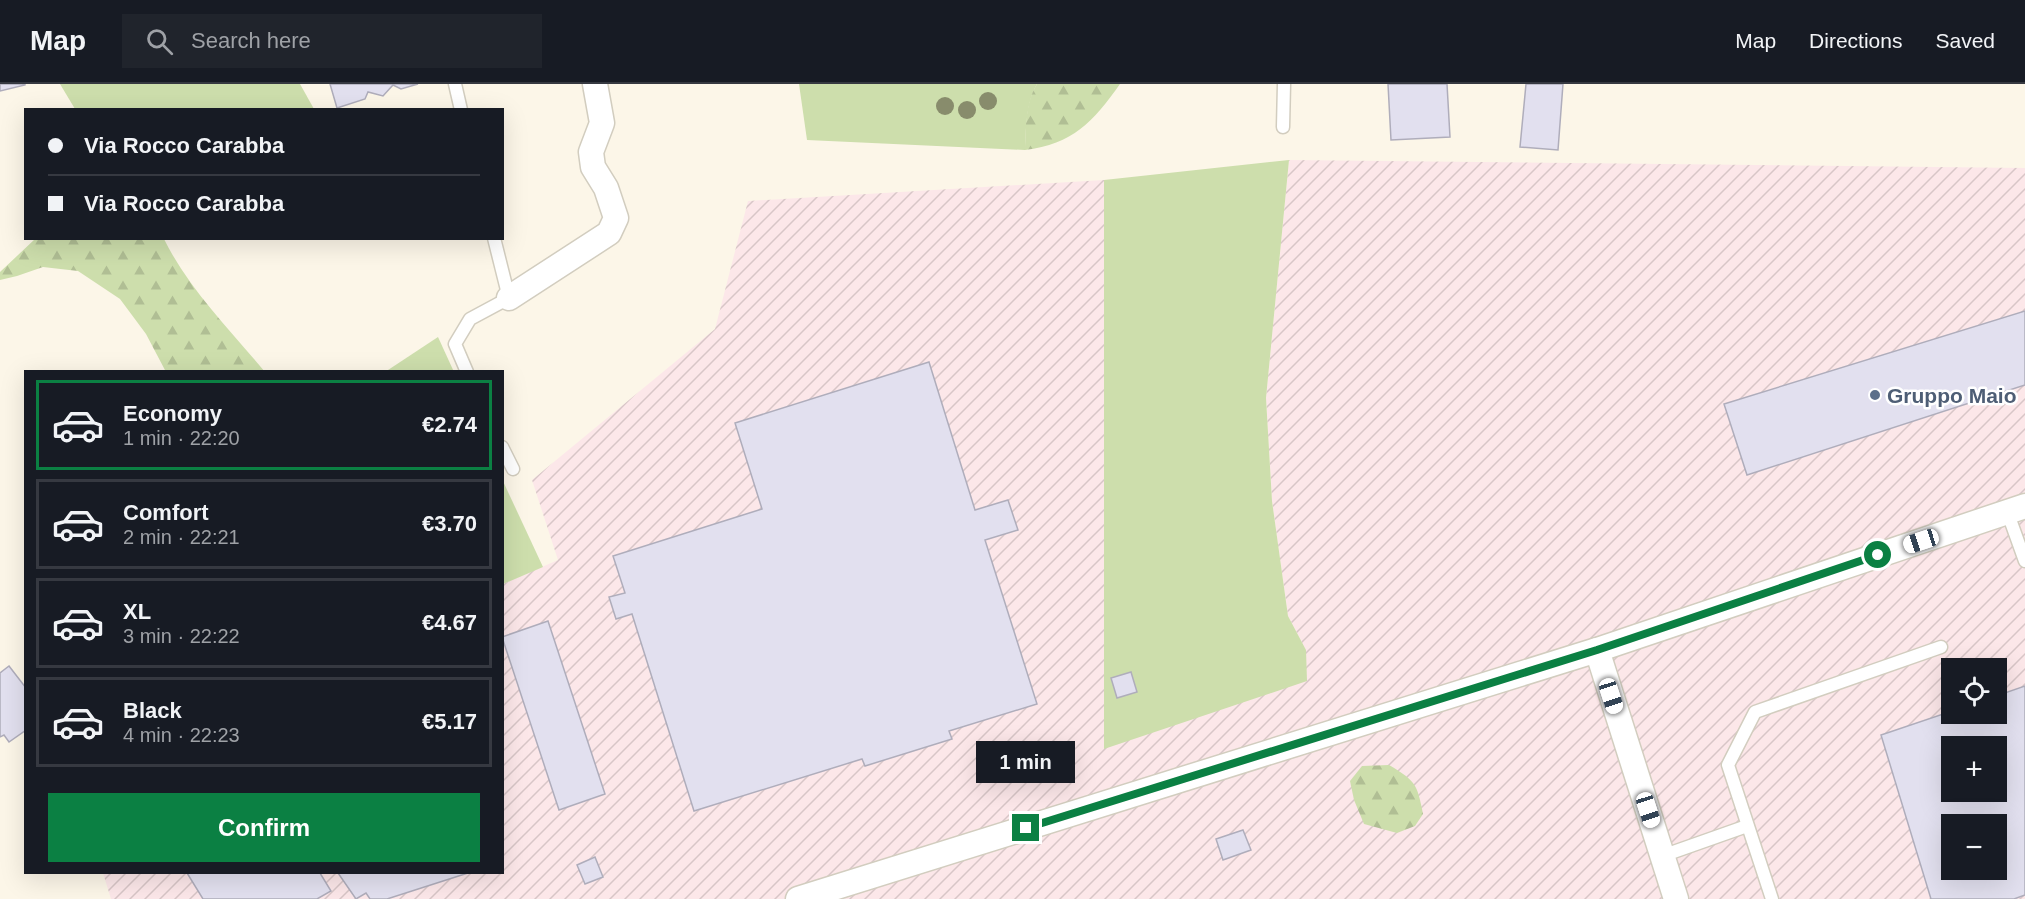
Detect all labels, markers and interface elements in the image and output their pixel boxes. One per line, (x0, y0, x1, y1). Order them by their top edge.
search box (122, 14, 542, 68)
text: Map (30, 25, 86, 56)
icon: search (143, 25, 176, 58)
text: Search here (191, 28, 311, 53)
text: Map (1735, 29, 1776, 52)
text: Directions (1809, 29, 1902, 52)
text: Saved (1935, 29, 1995, 52)
text: Via Rocco Carabba (84, 133, 284, 158)
text: Via Rocco Carabba (84, 191, 284, 216)
place label: Gruppo Maio (1887, 384, 2017, 407)
marker: Gruppo Maio (1868, 388, 1882, 402)
icon: car (51, 398, 105, 452)
text: Economy (123, 401, 222, 426)
text: €2.74 (422, 412, 477, 437)
text: 1 min · 22:20 (123, 427, 240, 449)
icon: car (51, 497, 105, 551)
text: Comfort (123, 500, 209, 525)
text: €3.70 (422, 511, 477, 536)
text: 2 min · 22:21 (123, 526, 240, 548)
car (1901, 527, 1941, 555)
route start (1864, 541, 1891, 568)
icon: car (51, 596, 105, 650)
text: XL (123, 599, 151, 624)
text: €4.67 (422, 610, 477, 635)
text: 3 min · 22:22 (123, 625, 240, 647)
map controls (1941, 658, 2007, 880)
button: locate (1941, 658, 2007, 724)
car (1597, 676, 1625, 716)
icon: car (51, 695, 105, 749)
text: Black (123, 698, 182, 723)
text: €5.17 (422, 709, 477, 734)
text: 4 min · 22:23 (123, 724, 240, 746)
button: + (1941, 736, 2007, 802)
callout: 1 min (976, 741, 1076, 783)
text: 1 min (999, 751, 1052, 773)
car (1634, 790, 1662, 830)
button: Confirm (48, 793, 480, 862)
route end (1012, 814, 1039, 841)
button: − (1941, 814, 2007, 880)

